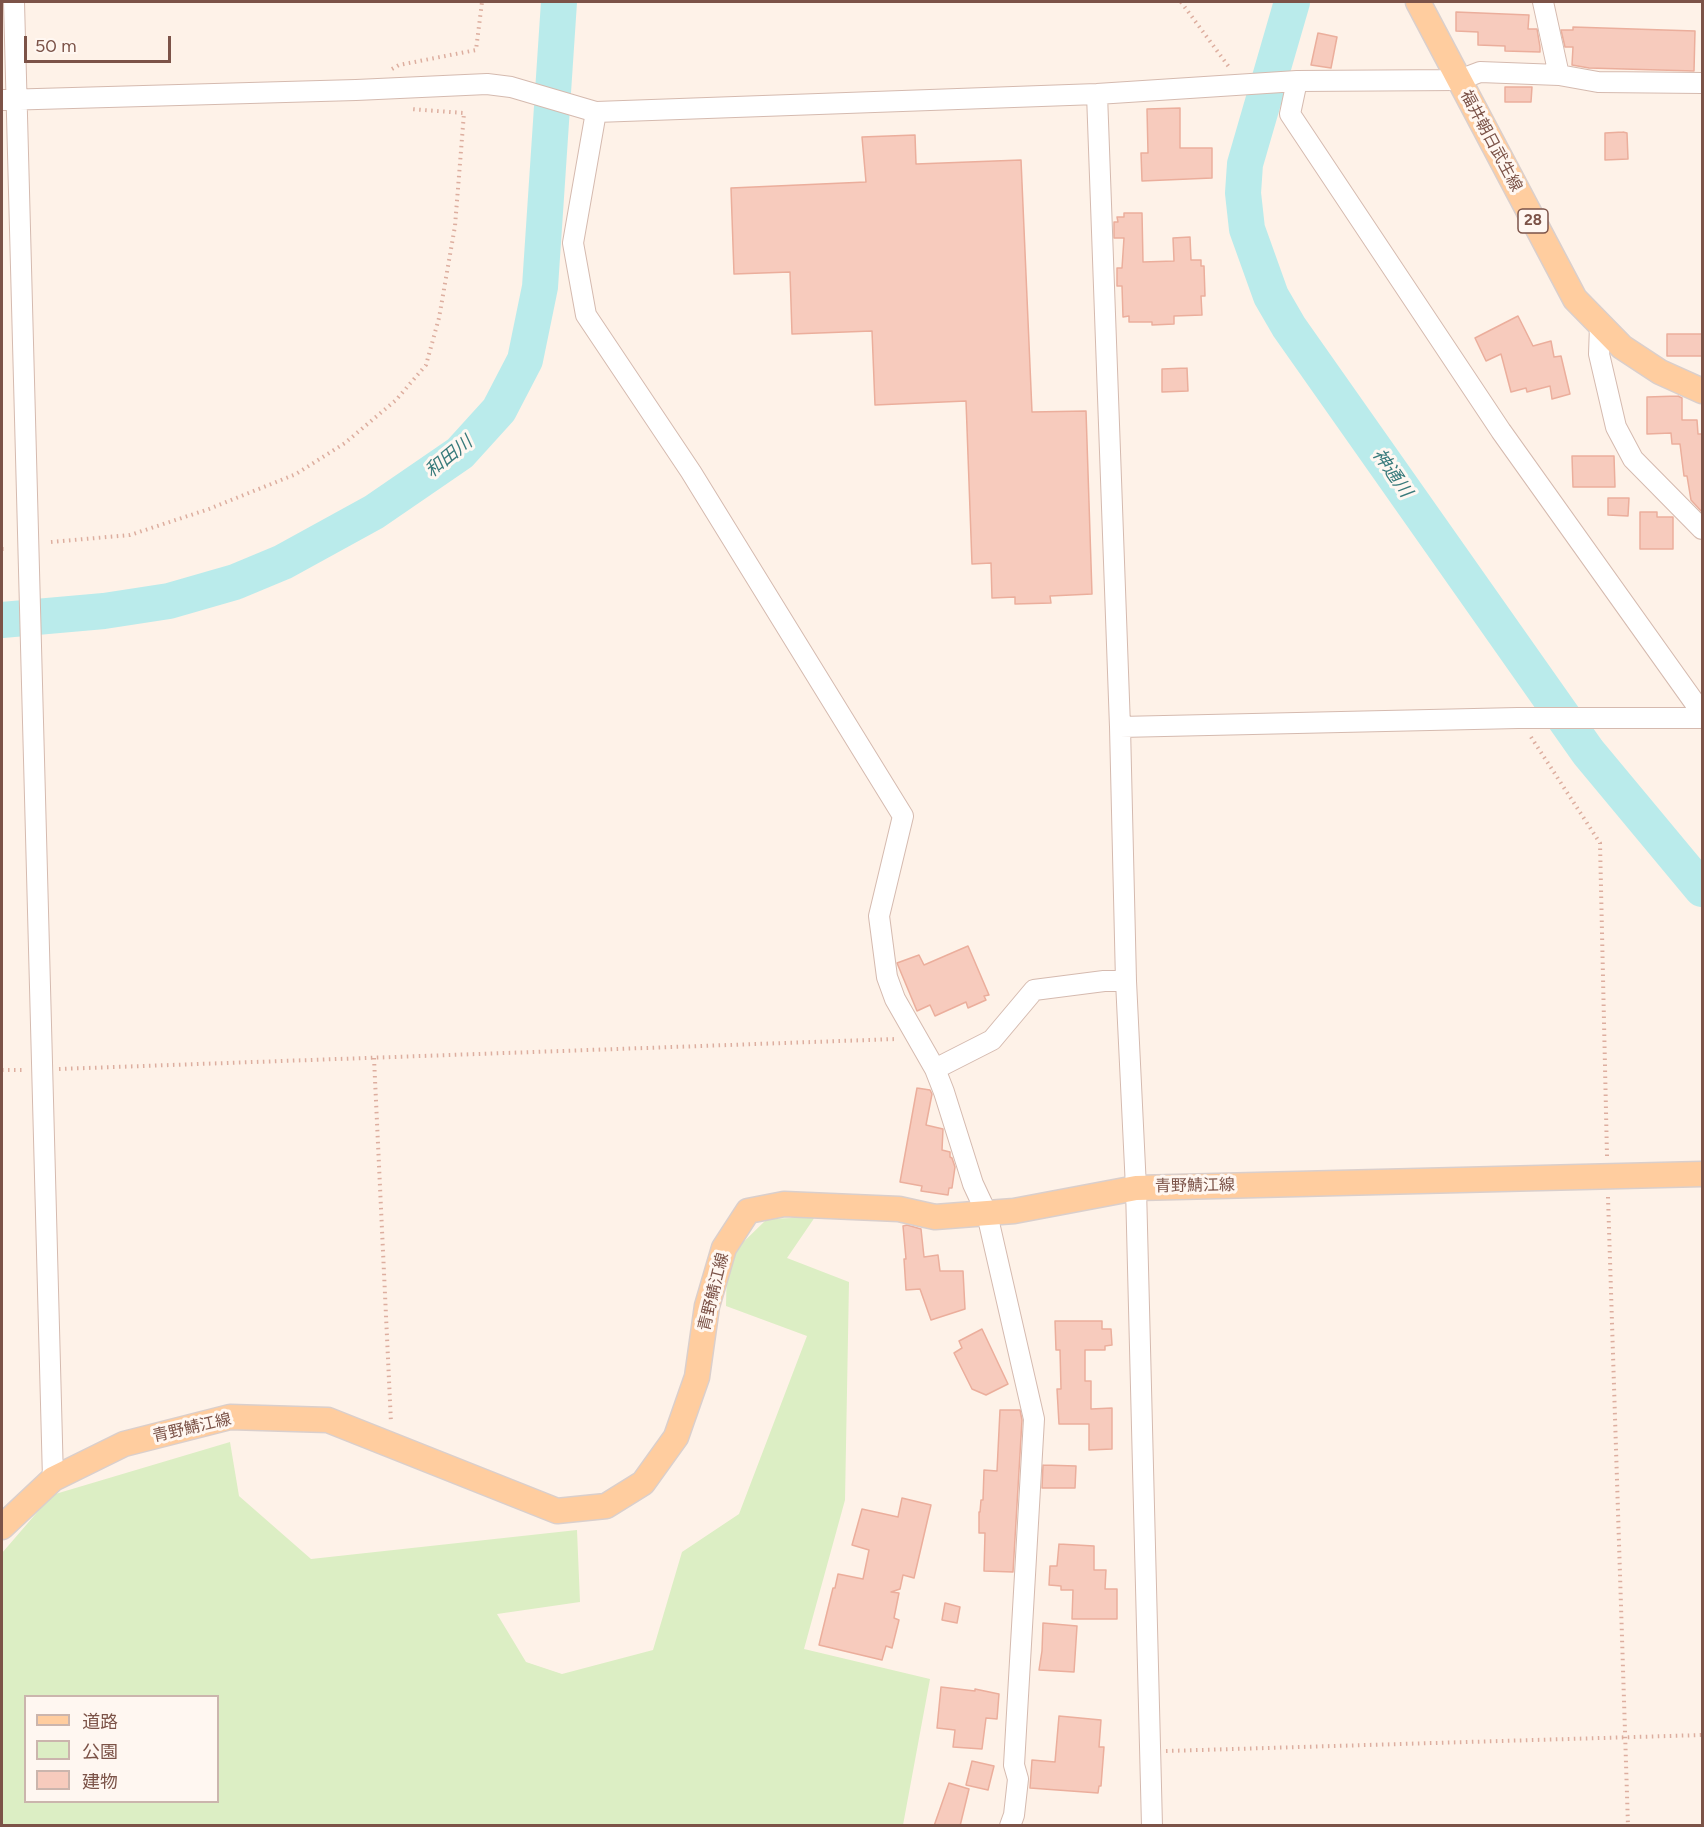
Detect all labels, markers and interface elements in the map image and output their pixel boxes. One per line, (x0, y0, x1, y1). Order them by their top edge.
scale bar (27, 24, 174, 62)
text: 50 m (35, 35, 77, 57)
street label: 福井朝日武生線 (1456, 87, 1526, 195)
road number: 28 (1518, 209, 1548, 233)
water label: 和田川 (421, 432, 477, 482)
water label: 神通川 (1368, 445, 1416, 501)
street label: 青野鯖江線 (1155, 1176, 1235, 1196)
street label: 青野鯖江線 (695, 1251, 733, 1333)
street label: 青野鯖江線 (151, 1410, 233, 1446)
legend (24, 1695, 219, 1803)
text: 道路 (82, 1711, 118, 1733)
text: 公園 (82, 1741, 118, 1763)
text: 建物 (82, 1771, 118, 1793)

